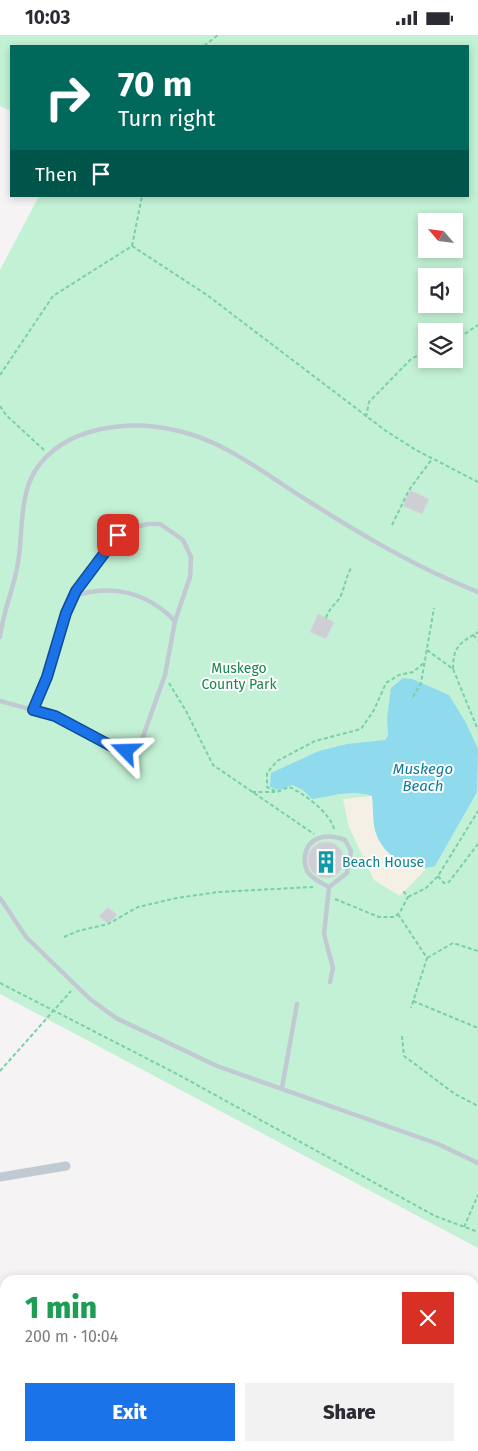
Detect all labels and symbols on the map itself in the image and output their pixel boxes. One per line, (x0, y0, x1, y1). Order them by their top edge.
north arrow (418, 213, 462, 257)
pin (97, 514, 139, 556)
park label: Muskego County Park (201, 660, 277, 693)
position arrow (99, 724, 151, 776)
water label: Muskego Beach (393, 760, 453, 795)
building icon: Beach House (313, 849, 339, 875)
place label: Beach House (342, 854, 424, 871)

